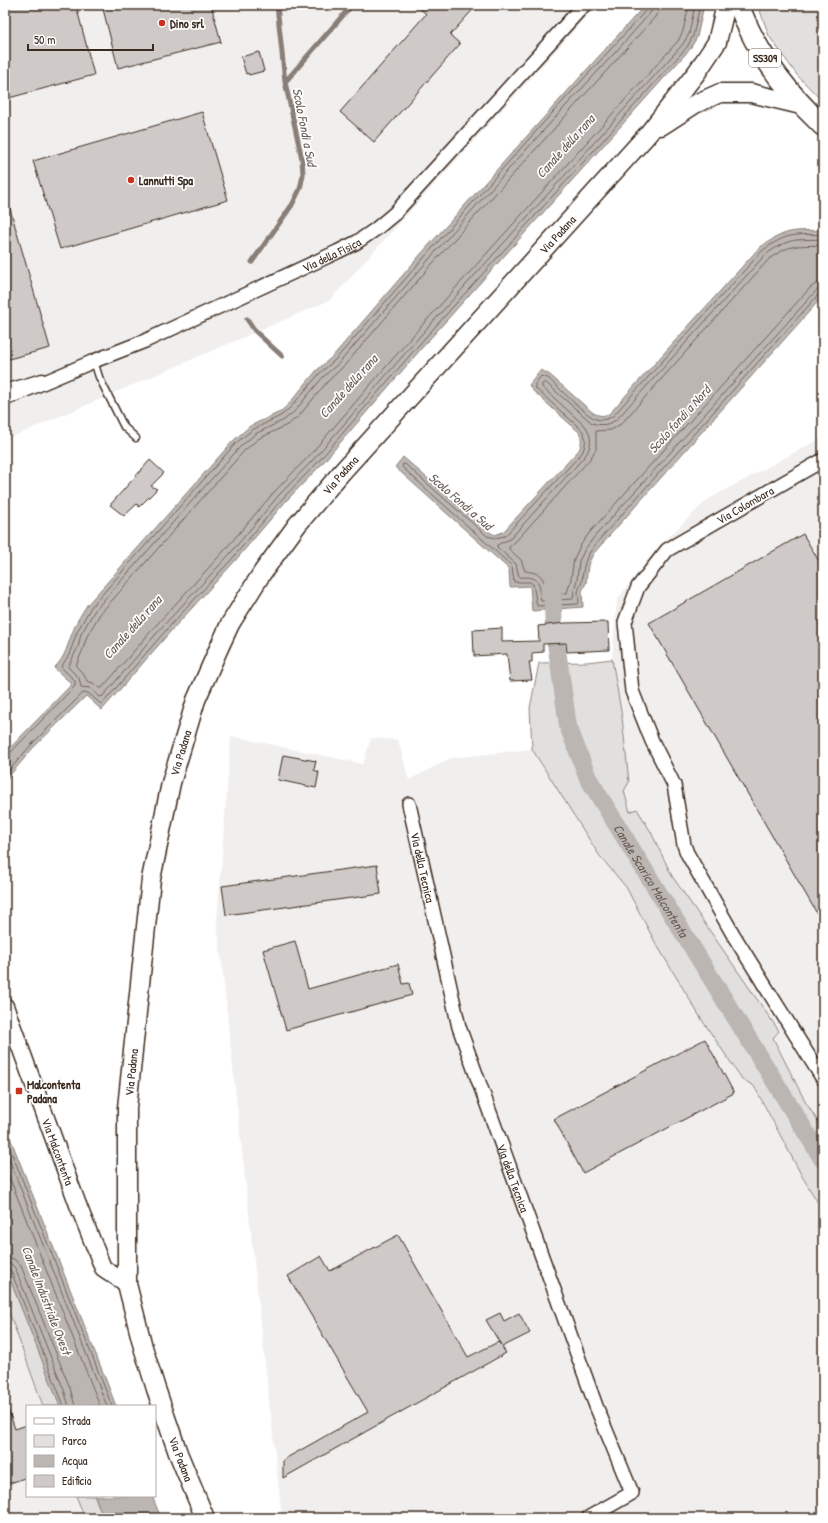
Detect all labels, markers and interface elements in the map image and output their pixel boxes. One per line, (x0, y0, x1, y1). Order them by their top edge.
place label: Dino srl (170, 15, 205, 32)
marker: Dino srl (157, 18, 167, 28)
scale bar (28, 26, 153, 52)
text: 50 m (34, 31, 55, 48)
road number: SS309 (749, 49, 781, 67)
water label: Scolo Fondi a Sud (289, 86, 322, 169)
water label: Canale della rana (532, 109, 600, 182)
place label: Lannutti Spa (139, 172, 193, 190)
marker: Lannutti Spa (126, 175, 136, 185)
street label: Via Padana (535, 211, 579, 257)
street label: Via della Fisica (299, 233, 364, 276)
water label: Canale della rana (315, 349, 383, 422)
water label: Scolo fondi a Nord (644, 380, 715, 457)
street label: Via Padana (318, 451, 362, 498)
water label: Scolo Fondi a Sud (425, 468, 498, 535)
street label: Via Colombara (713, 482, 777, 528)
water label: Canale della rana (99, 590, 167, 663)
street label: Via Padana (165, 727, 195, 778)
water label: Canale Scarico Malcontenta (609, 820, 694, 942)
street label: Via della Tecnica (407, 831, 439, 905)
street label: Via Padana (120, 1048, 142, 1096)
place label: Malcontenta Padana (27, 1076, 80, 1107)
marker: Malcontenta Padana (14, 1086, 24, 1096)
street label: Via Malcontenta (38, 1116, 79, 1188)
street label: Via della Tecnica (493, 1141, 534, 1215)
water label: Canale Industriale Ovest (18, 1243, 77, 1359)
legend (26, 1405, 156, 1497)
text: Strada (62, 1412, 91, 1429)
text: Parco (62, 1432, 87, 1449)
street label: Via Padana (165, 1434, 197, 1484)
text: Acqua (62, 1452, 88, 1469)
text: Edificio (62, 1472, 92, 1489)

